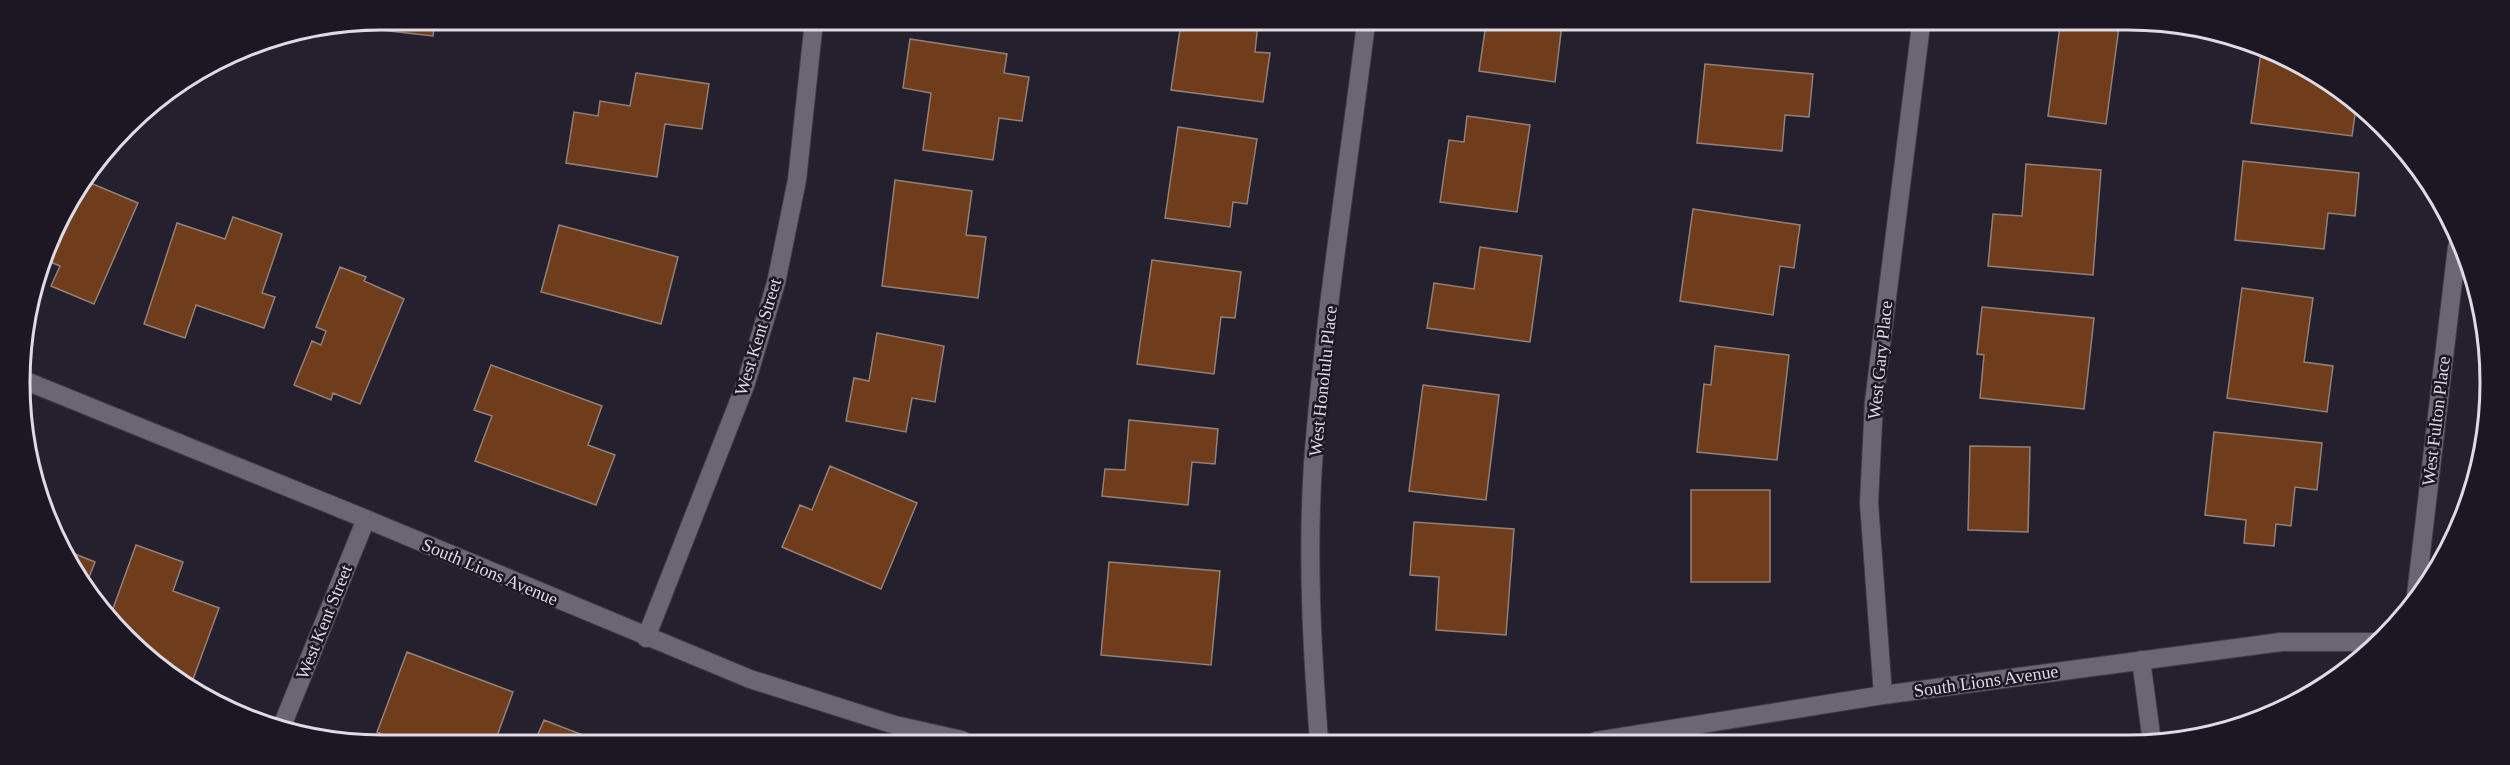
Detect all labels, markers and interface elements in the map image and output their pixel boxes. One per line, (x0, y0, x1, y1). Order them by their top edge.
street label: West Kent Street (731, 276, 785, 398)
street label: West Gary Place (1864, 300, 1896, 420)
street label: West Honolulu Place (1305, 305, 1341, 457)
street label: West Fulton Place (2418, 355, 2454, 487)
street label: South Lions Avenue (419, 534, 561, 610)
street label: West Kent Street (292, 562, 356, 682)
street label: South Lions Avenue (1912, 661, 2060, 701)

